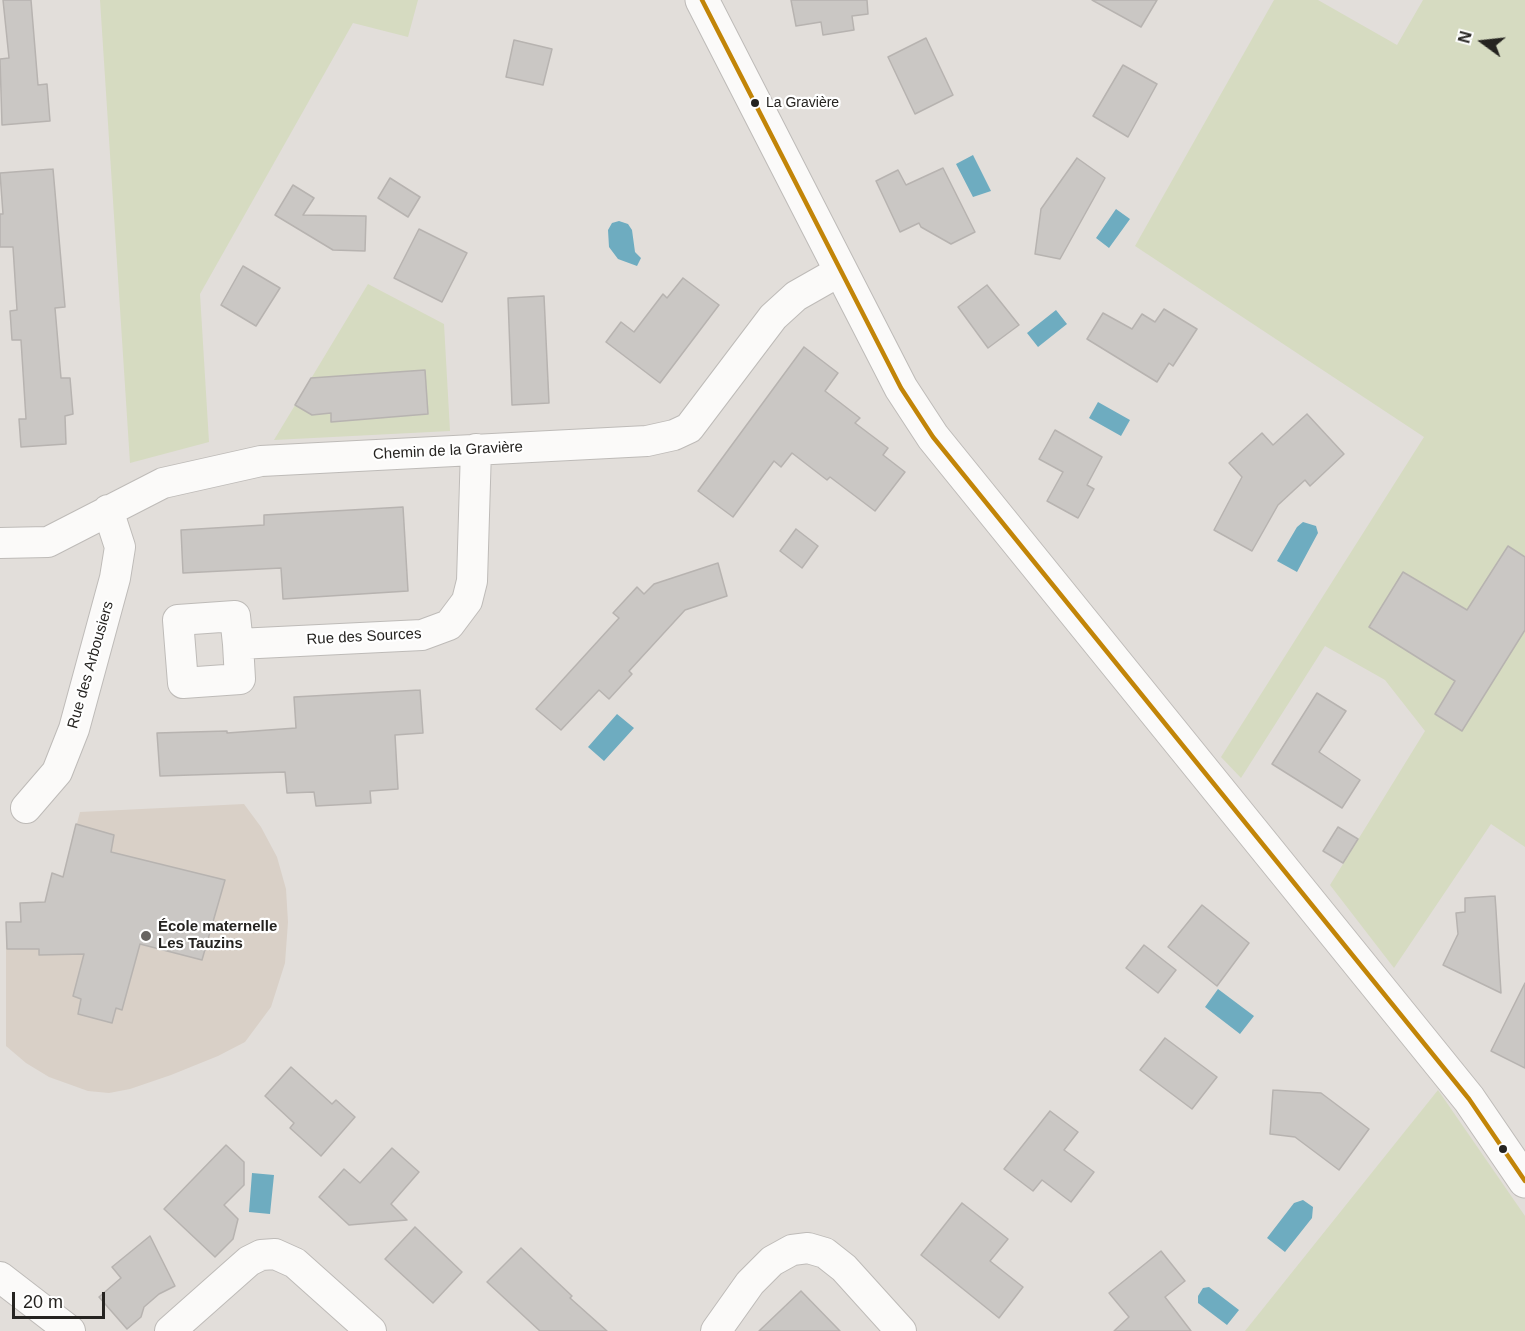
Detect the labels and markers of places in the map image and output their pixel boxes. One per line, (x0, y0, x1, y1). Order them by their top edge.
place label: La Gravière (766, 95, 839, 111)
marker: La Gravière (749, 97, 761, 109)
place label: École maternelle Les Tauzins (158, 918, 277, 953)
marker: École maternelle Les Tauzins (139, 929, 153, 943)
unlabelled marker (1497, 1143, 1509, 1155)

